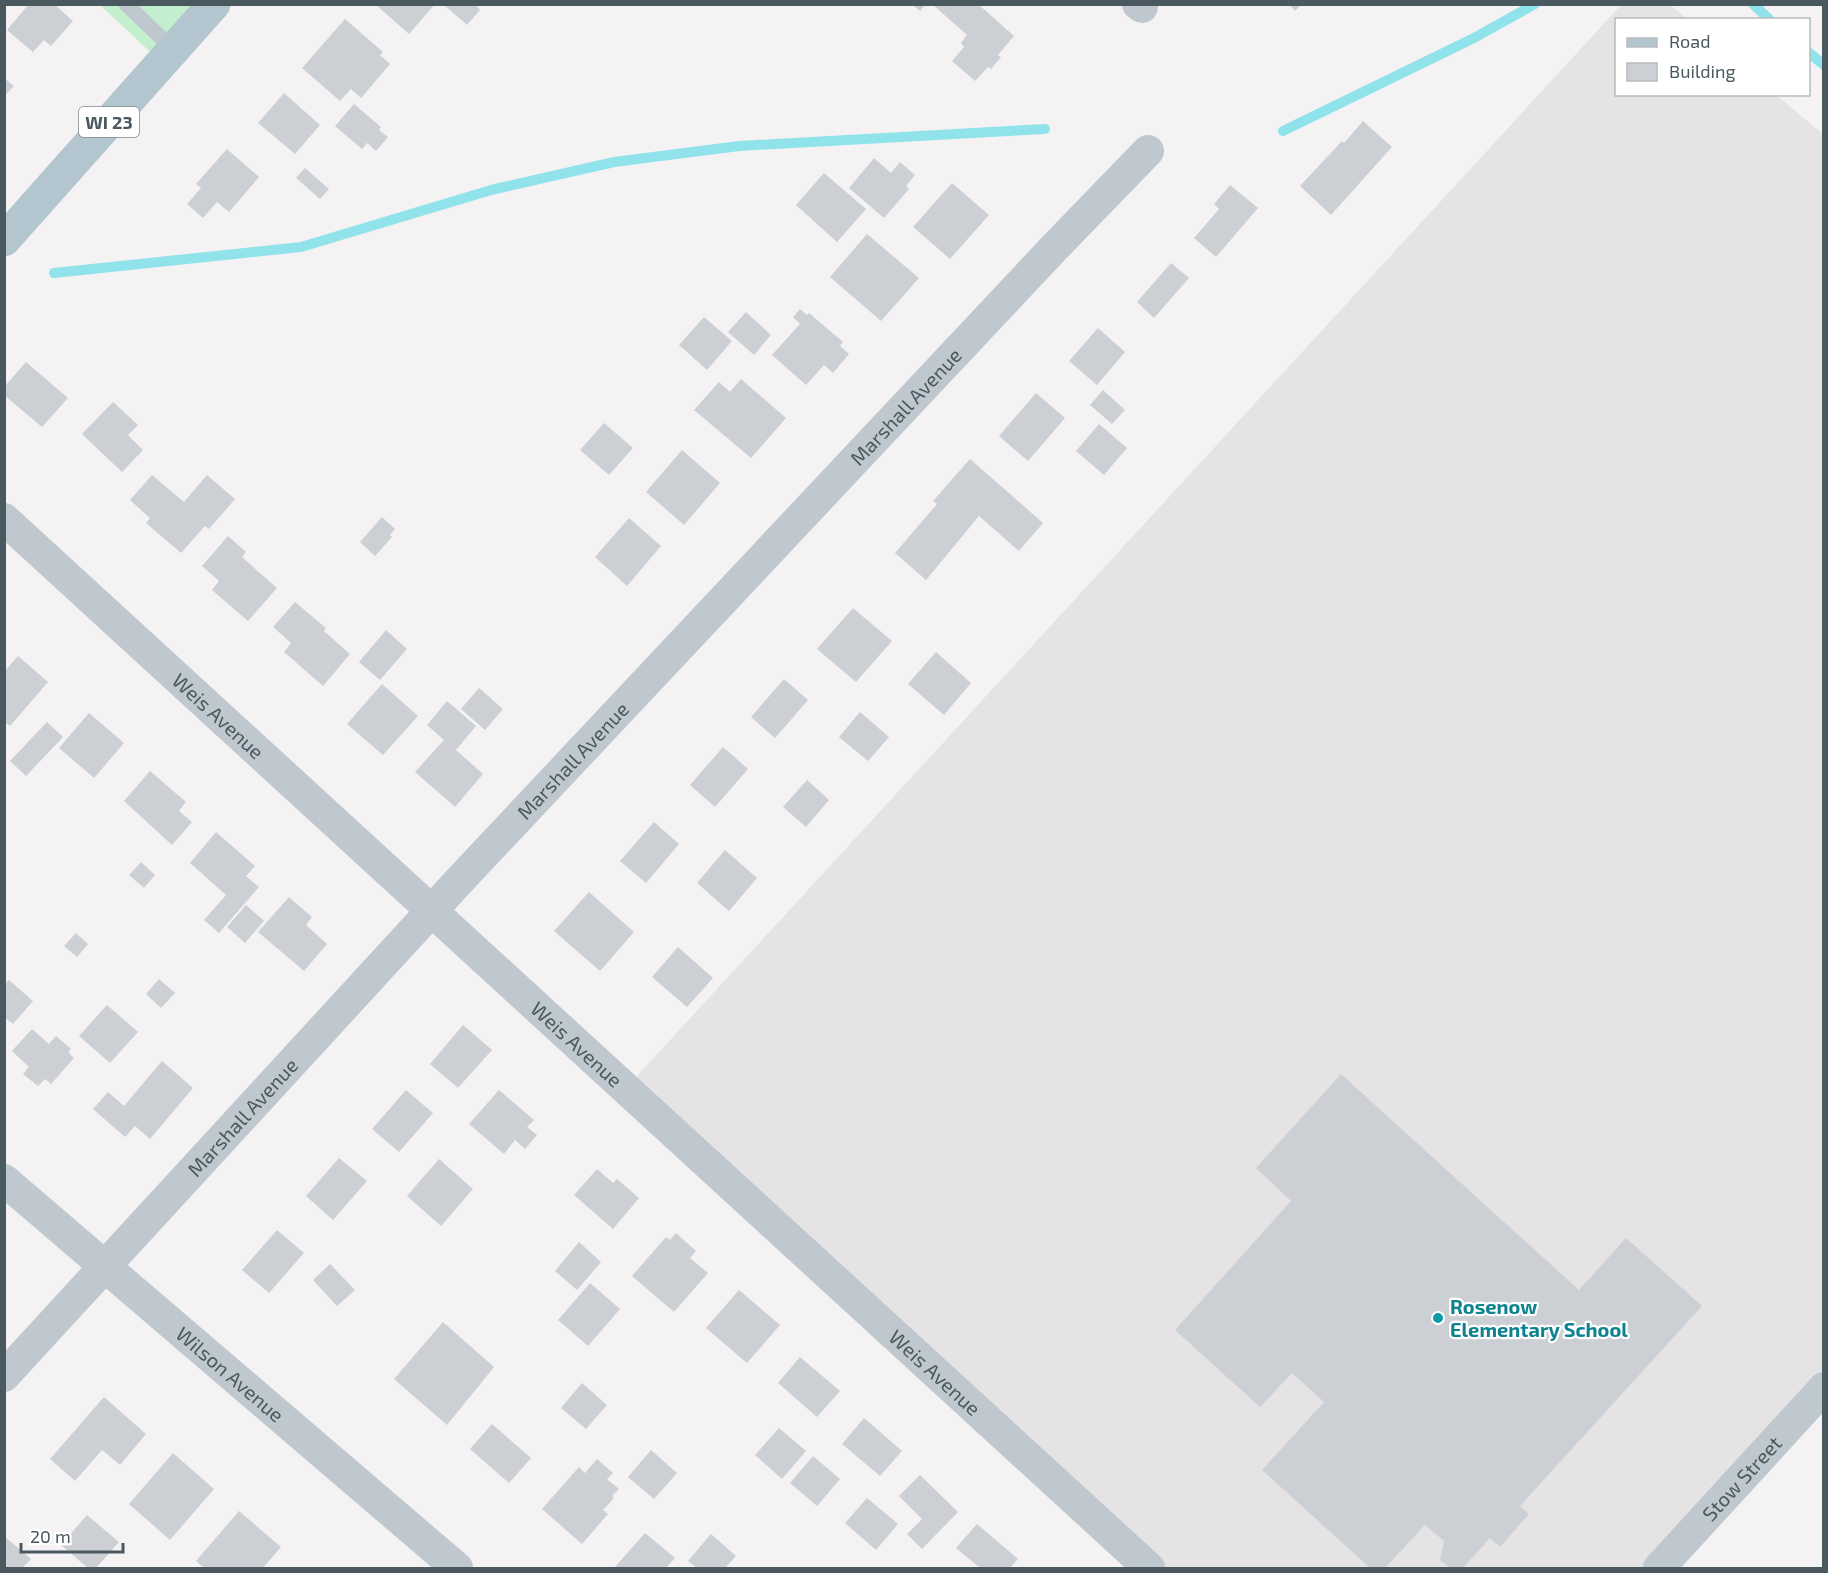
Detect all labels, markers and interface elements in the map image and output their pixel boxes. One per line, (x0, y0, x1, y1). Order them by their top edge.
legend (1615, 18, 1810, 96)
text: Road (1669, 30, 1710, 52)
text: Building (1669, 60, 1736, 82)
road number: WI 23 (79, 107, 139, 137)
street label: Marshall Avenue (845, 343, 966, 470)
street label: Weis Avenue (168, 668, 269, 763)
street label: Marshall Avenue (512, 697, 633, 824)
street label: Weis Avenue (526, 996, 628, 1092)
street label: Marshall Avenue (182, 1053, 302, 1181)
place label: Rosenow Elementary School (1450, 1294, 1628, 1342)
marker: Rosenow Elementary School (1431, 1311, 1445, 1325)
street label: Wilson Avenue (172, 1321, 289, 1427)
street label: Weis Avenue (885, 1324, 986, 1420)
street label: Stow Street (1697, 1431, 1786, 1525)
scale bar (21, 1516, 123, 1554)
text: 20 m (30, 1525, 71, 1547)

